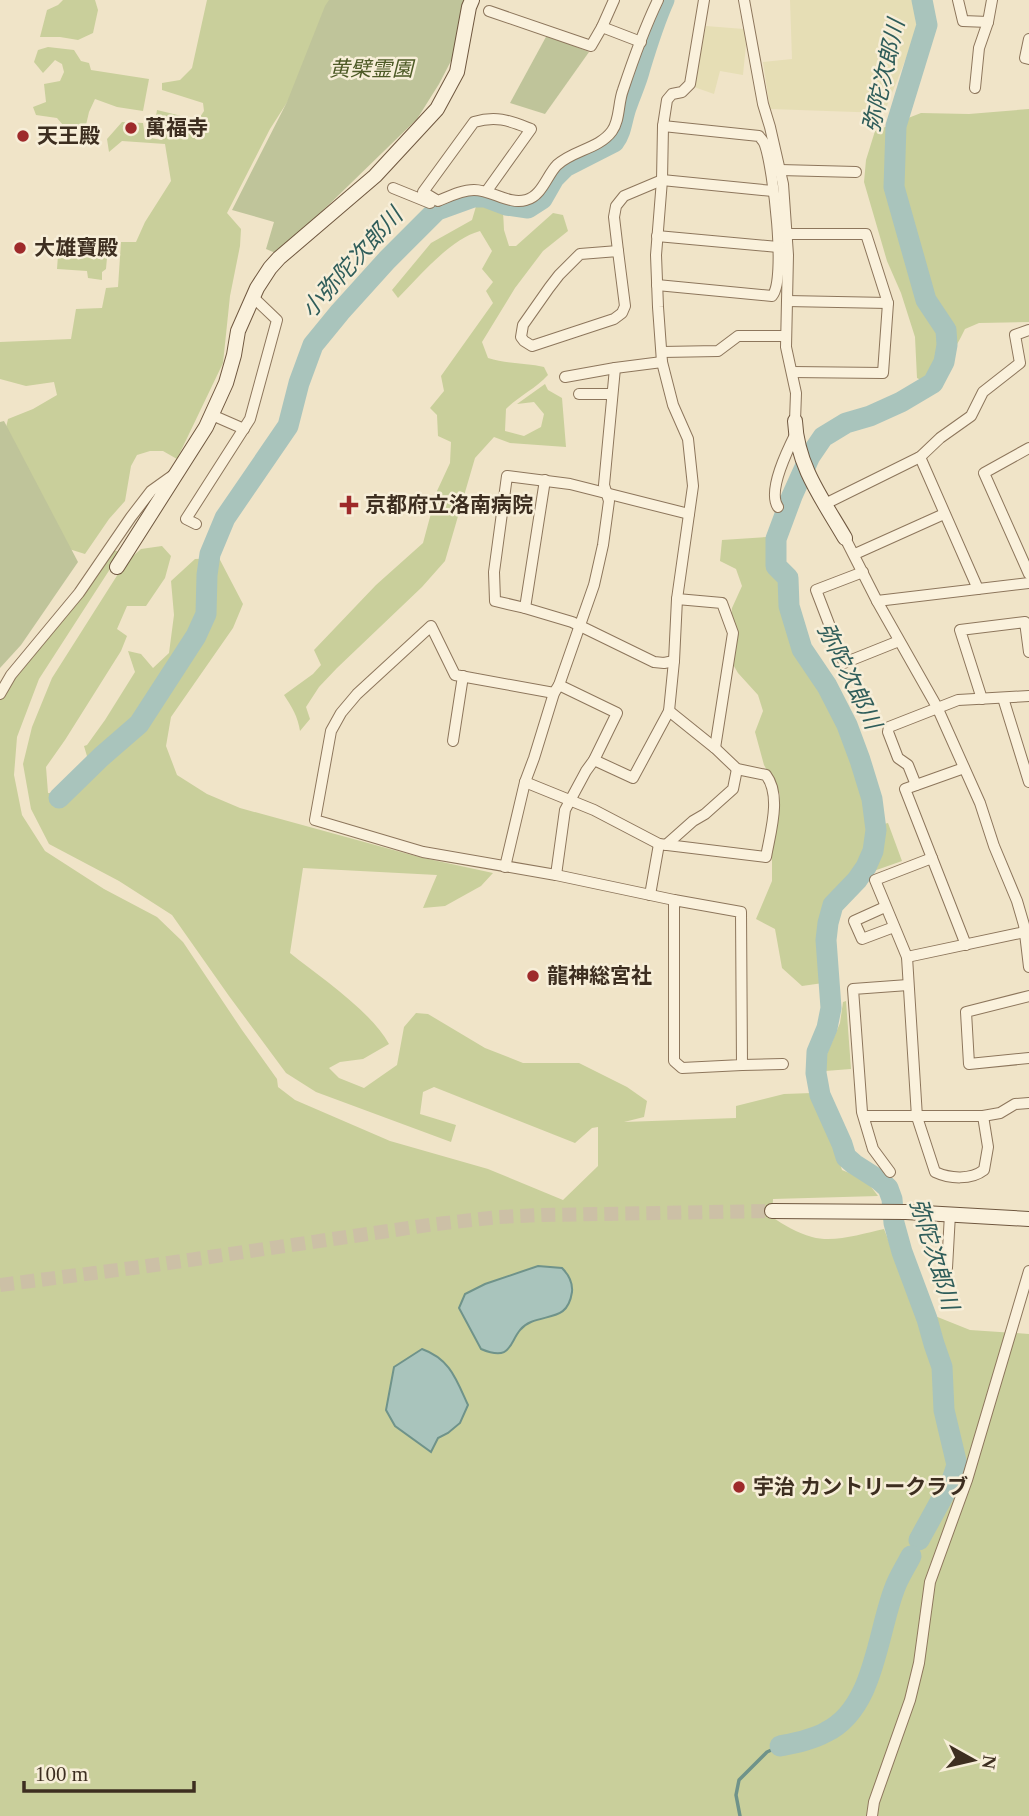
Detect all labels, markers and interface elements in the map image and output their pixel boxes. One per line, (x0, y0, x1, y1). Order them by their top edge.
water label: 弥陀次郎川 (859, 14, 910, 135)
park label: 黄檗霊園 (329, 57, 416, 81)
place label: 萬福寺 (145, 116, 208, 140)
marker: 萬福寺 (123, 120, 139, 136)
place label: 天王殿 (37, 124, 100, 148)
marker: 天王殿 (15, 128, 31, 144)
water label: 小弥陀次郎川 (297, 201, 409, 323)
place label: 大雄寶殿 (34, 236, 118, 260)
marker: 大雄寶殿 (12, 240, 28, 256)
place label: 京都府立洛南病院 (365, 493, 533, 517)
marker: 京都府立洛南病院 (339, 495, 359, 515)
water label: 弥陀次郎川 (813, 619, 887, 736)
place label: 龍神総宮社 (547, 964, 652, 988)
marker: 龍神総宮社 (525, 968, 541, 984)
water label: 弥陀次郎川 (905, 1195, 964, 1316)
place label: 宇治 カントリークラブ (753, 1475, 968, 1499)
marker: 宇治 カントリークラブ (731, 1479, 747, 1495)
north arrow (938, 1725, 1008, 1795)
scale bar (24, 1750, 194, 1794)
text: N (978, 1754, 1001, 1771)
text: 100 m (35, 1762, 88, 1786)

